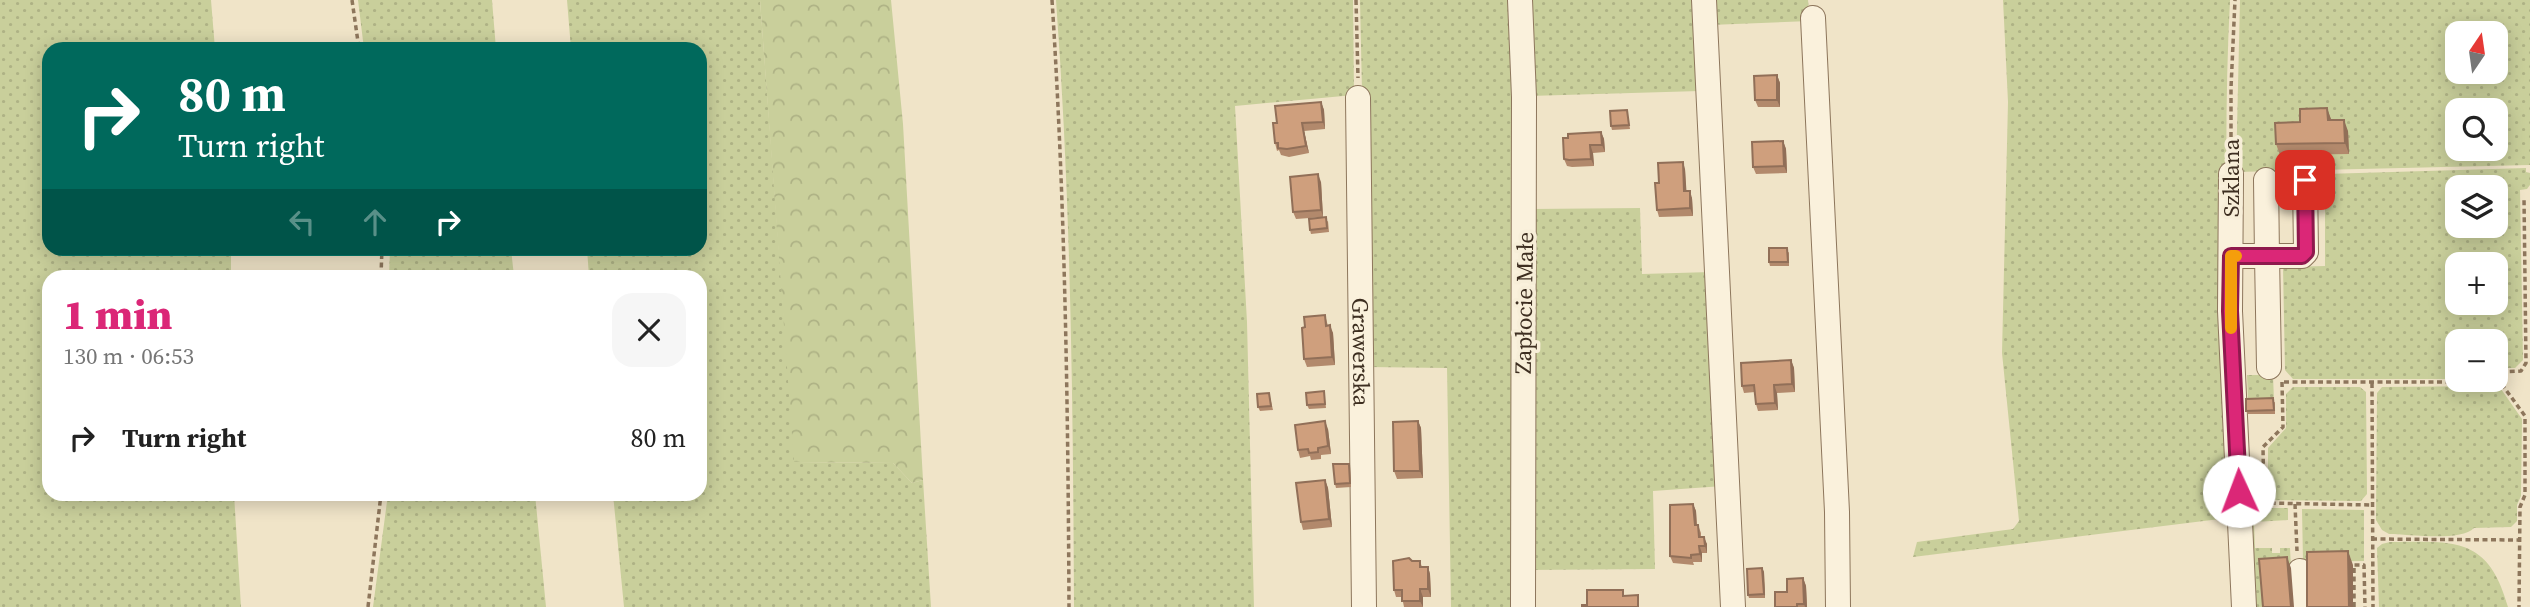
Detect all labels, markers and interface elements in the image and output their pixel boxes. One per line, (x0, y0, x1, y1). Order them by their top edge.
north arrow (2445, 21, 2508, 84)
map controls (2445, 21, 2508, 392)
text: 80 m (178, 60, 286, 127)
icon: right (63, 70, 154, 161)
button: search (2445, 98, 2508, 161)
text: Turn right (178, 124, 324, 168)
street label: Szklana (2215, 138, 2247, 217)
pin (2275, 150, 2335, 210)
icon: arrive (2286, 161, 2324, 199)
button: layers (2445, 175, 2508, 238)
icon: left (283, 203, 321, 241)
icon: ahead (356, 203, 394, 241)
icon: right (429, 203, 467, 241)
street label: Zapłocie Małe (1507, 232, 1541, 374)
button: + (2445, 252, 2508, 315)
text: 1 min (63, 285, 173, 343)
button: close (612, 293, 686, 367)
street label: Grawerska (1344, 297, 1378, 407)
button: − (2445, 329, 2508, 392)
text: 130 m · 06:53 (63, 340, 194, 372)
icon: right (63, 419, 101, 457)
text: Turn right (122, 420, 246, 456)
text: 80 m (631, 420, 686, 456)
position arrow (2202, 454, 2276, 528)

